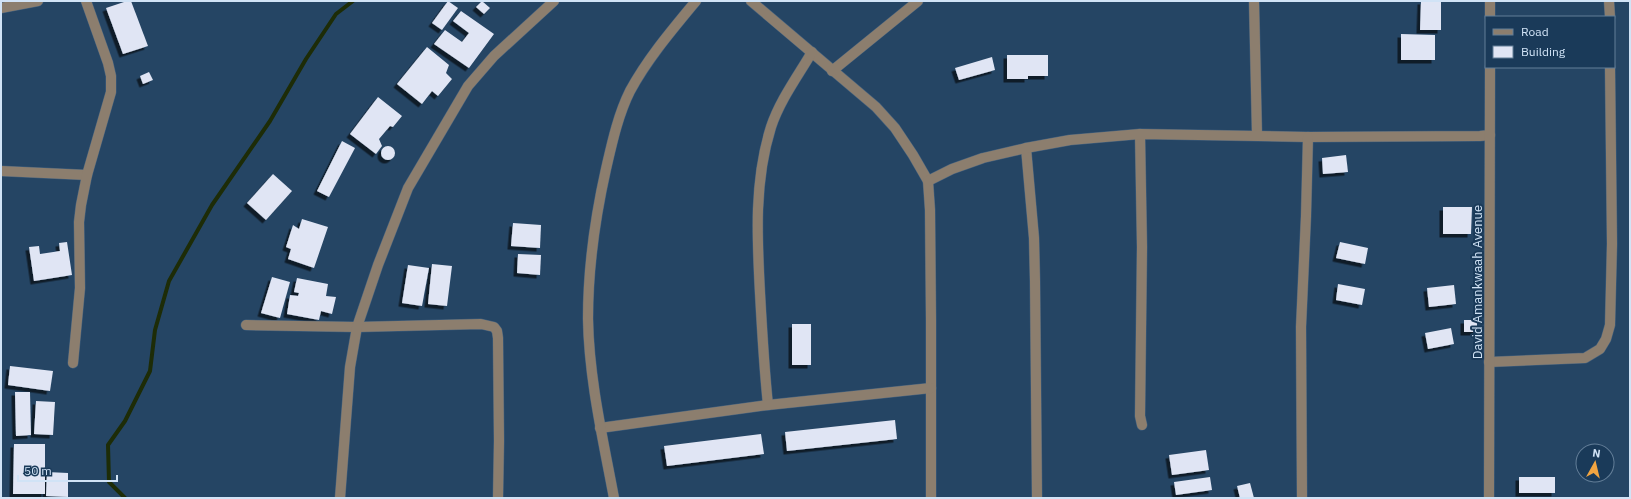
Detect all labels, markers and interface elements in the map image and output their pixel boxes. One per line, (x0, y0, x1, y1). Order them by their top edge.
legend (1485, 16, 1615, 68)
text: Road (1521, 24, 1549, 39)
text: Building (1521, 44, 1566, 59)
street label: David Amankwaah Avenue (1469, 205, 1486, 359)
north arrow (1575, 443, 1615, 483)
text: N (1591, 446, 1601, 461)
scale bar (18, 457, 117, 483)
text: 50 m (24, 463, 52, 478)

